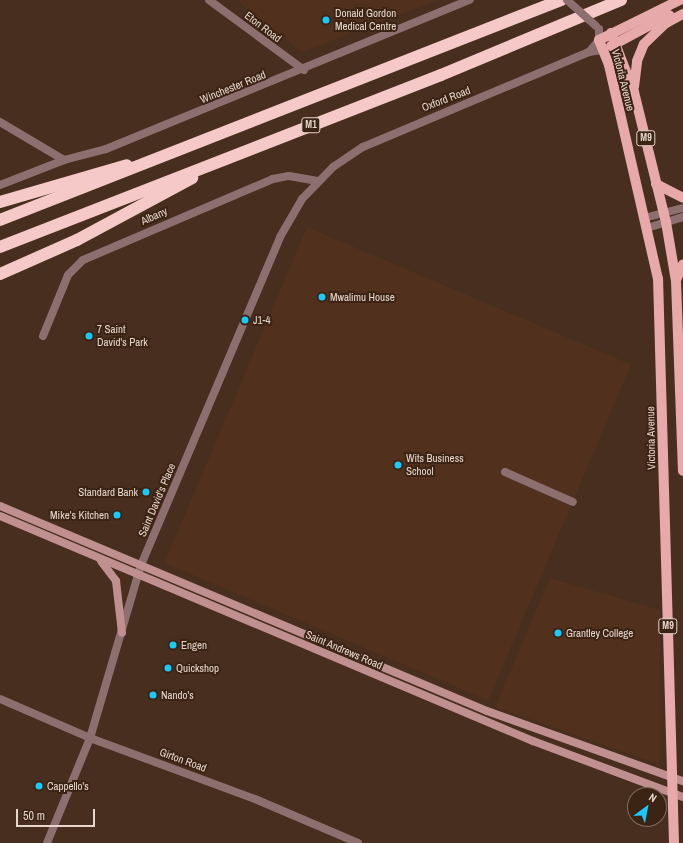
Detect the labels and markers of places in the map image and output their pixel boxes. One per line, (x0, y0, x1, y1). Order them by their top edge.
place label: Donald Gordon Medical Centre (335, 7, 396, 33)
marker: Donald Gordon Medical Centre (320, 14, 332, 26)
place label: Mwalimu House (330, 290, 395, 304)
marker: Mwalimu House (317, 292, 327, 302)
place label: J1-4 (253, 313, 271, 327)
marker: J1-4 (240, 315, 250, 325)
place label: 7 Saint David's Park (97, 323, 148, 349)
marker: 7 Saint David's Park (84, 331, 94, 341)
place label: Wits Business School (406, 452, 464, 478)
marker: Wits Business School (393, 460, 403, 470)
place label: Standard Bank (78, 485, 138, 499)
marker: Standard Bank (141, 487, 151, 497)
place label: Mike's Kitchen (50, 508, 109, 522)
marker: Mike's Kitchen (112, 510, 122, 520)
place label: Grantley College (566, 626, 633, 640)
marker: Grantley College (553, 628, 563, 638)
place label: Engen (181, 638, 207, 652)
marker: Engen (168, 640, 178, 650)
place label: Quickshop (176, 661, 219, 675)
marker: Quickshop (163, 663, 173, 673)
place label: Nando's (161, 688, 194, 702)
marker: Nando's (148, 690, 158, 700)
place label: Cappello's (47, 779, 89, 793)
marker: Cappello's (34, 781, 44, 791)

